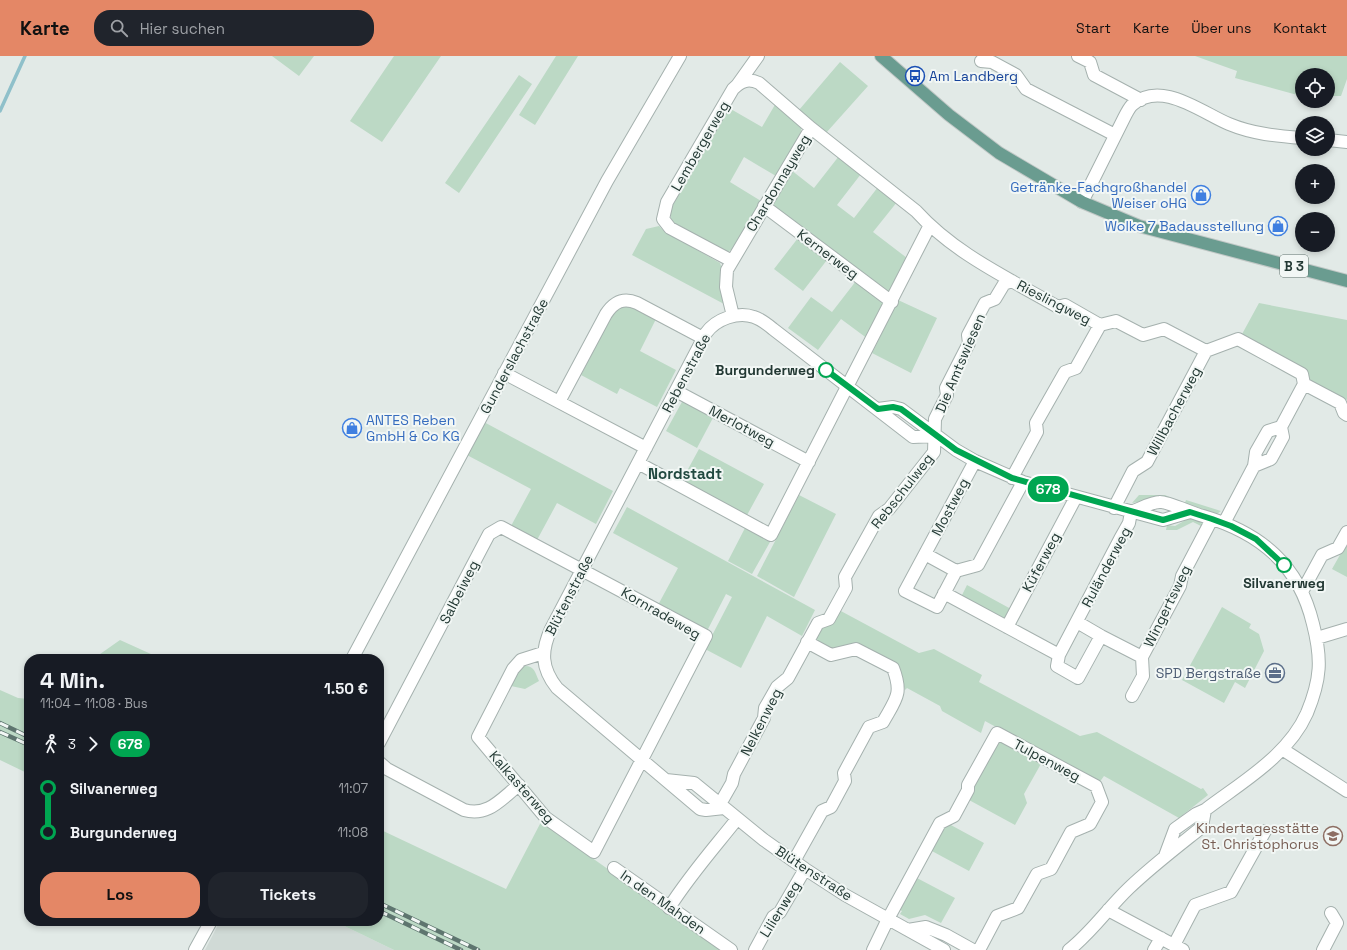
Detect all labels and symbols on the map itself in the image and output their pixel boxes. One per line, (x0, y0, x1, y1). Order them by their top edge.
bus stop icon: Am Landberg (904, 65, 926, 87)
place label: Am Landberg (929, 67, 1018, 85)
street label: Lembergerweg (667, 98, 733, 194)
street label: Chardonnayweg (742, 131, 814, 235)
place label: Getränke-Fachgroßhandel Weiser oHG (1010, 178, 1187, 212)
shop icon: Getränke-Fachgroßhandel Weiser oHG (1190, 184, 1212, 206)
shop icon: Wolke 7 Badausstellung (1267, 215, 1289, 237)
place label: Wolke 7 Badausstellung (1105, 217, 1264, 235)
street label: Kernerweg (794, 225, 862, 283)
road number: B 3 (1280, 255, 1308, 277)
street label: Rieslingweg (1014, 276, 1094, 328)
street label: Gunderslachstraße (476, 295, 552, 417)
street label: Die Amtswiesen (931, 311, 989, 415)
street label: Rebenstraße (658, 330, 714, 416)
place label: Burgunderweg (715, 361, 815, 379)
marker: Burgunderweg (818, 362, 834, 378)
street label: Willbacherweg (1143, 363, 1205, 459)
street label: Merlotweg (706, 401, 778, 451)
place label: ANTES Reben GmbH & Co KG (366, 411, 460, 445)
shop icon: ANTES Reben GmbH & Co KG (341, 417, 363, 439)
street label: Rebschulweg (867, 450, 937, 532)
district label: Nordstadt (648, 464, 722, 483)
street label: Mostweg (927, 475, 973, 539)
line badge: 678 (1025, 476, 1071, 502)
street label: Ruländerweg (1077, 524, 1135, 610)
street label: Küferweg (1018, 529, 1064, 595)
street label: Blütenstraße (541, 552, 597, 638)
street label: Salbeiweg (435, 557, 483, 627)
marker: Silvanerweg (1276, 557, 1292, 573)
street label: Wingertsweg (1139, 562, 1195, 650)
place label: Silvanerweg (1243, 574, 1325, 592)
street label: Kornradeweg (618, 583, 704, 643)
office icon: SPD Bergstraße (1264, 662, 1286, 684)
place label: SPD Bergstraße (1156, 664, 1261, 682)
street label: Nelkenweg (736, 685, 786, 759)
street label: Tulpenweg (1010, 735, 1084, 785)
street label: Kalkasterweg (485, 747, 559, 827)
place label: Kindertagesstätte St. Christophorus (1196, 819, 1319, 853)
school or university icon: Kindertagesstätte St. Christophorus (1322, 825, 1344, 847)
street label: Blütenstraße (772, 841, 856, 905)
street label: In den Mahden (617, 866, 709, 938)
street label: Lilienweg (756, 877, 804, 941)

